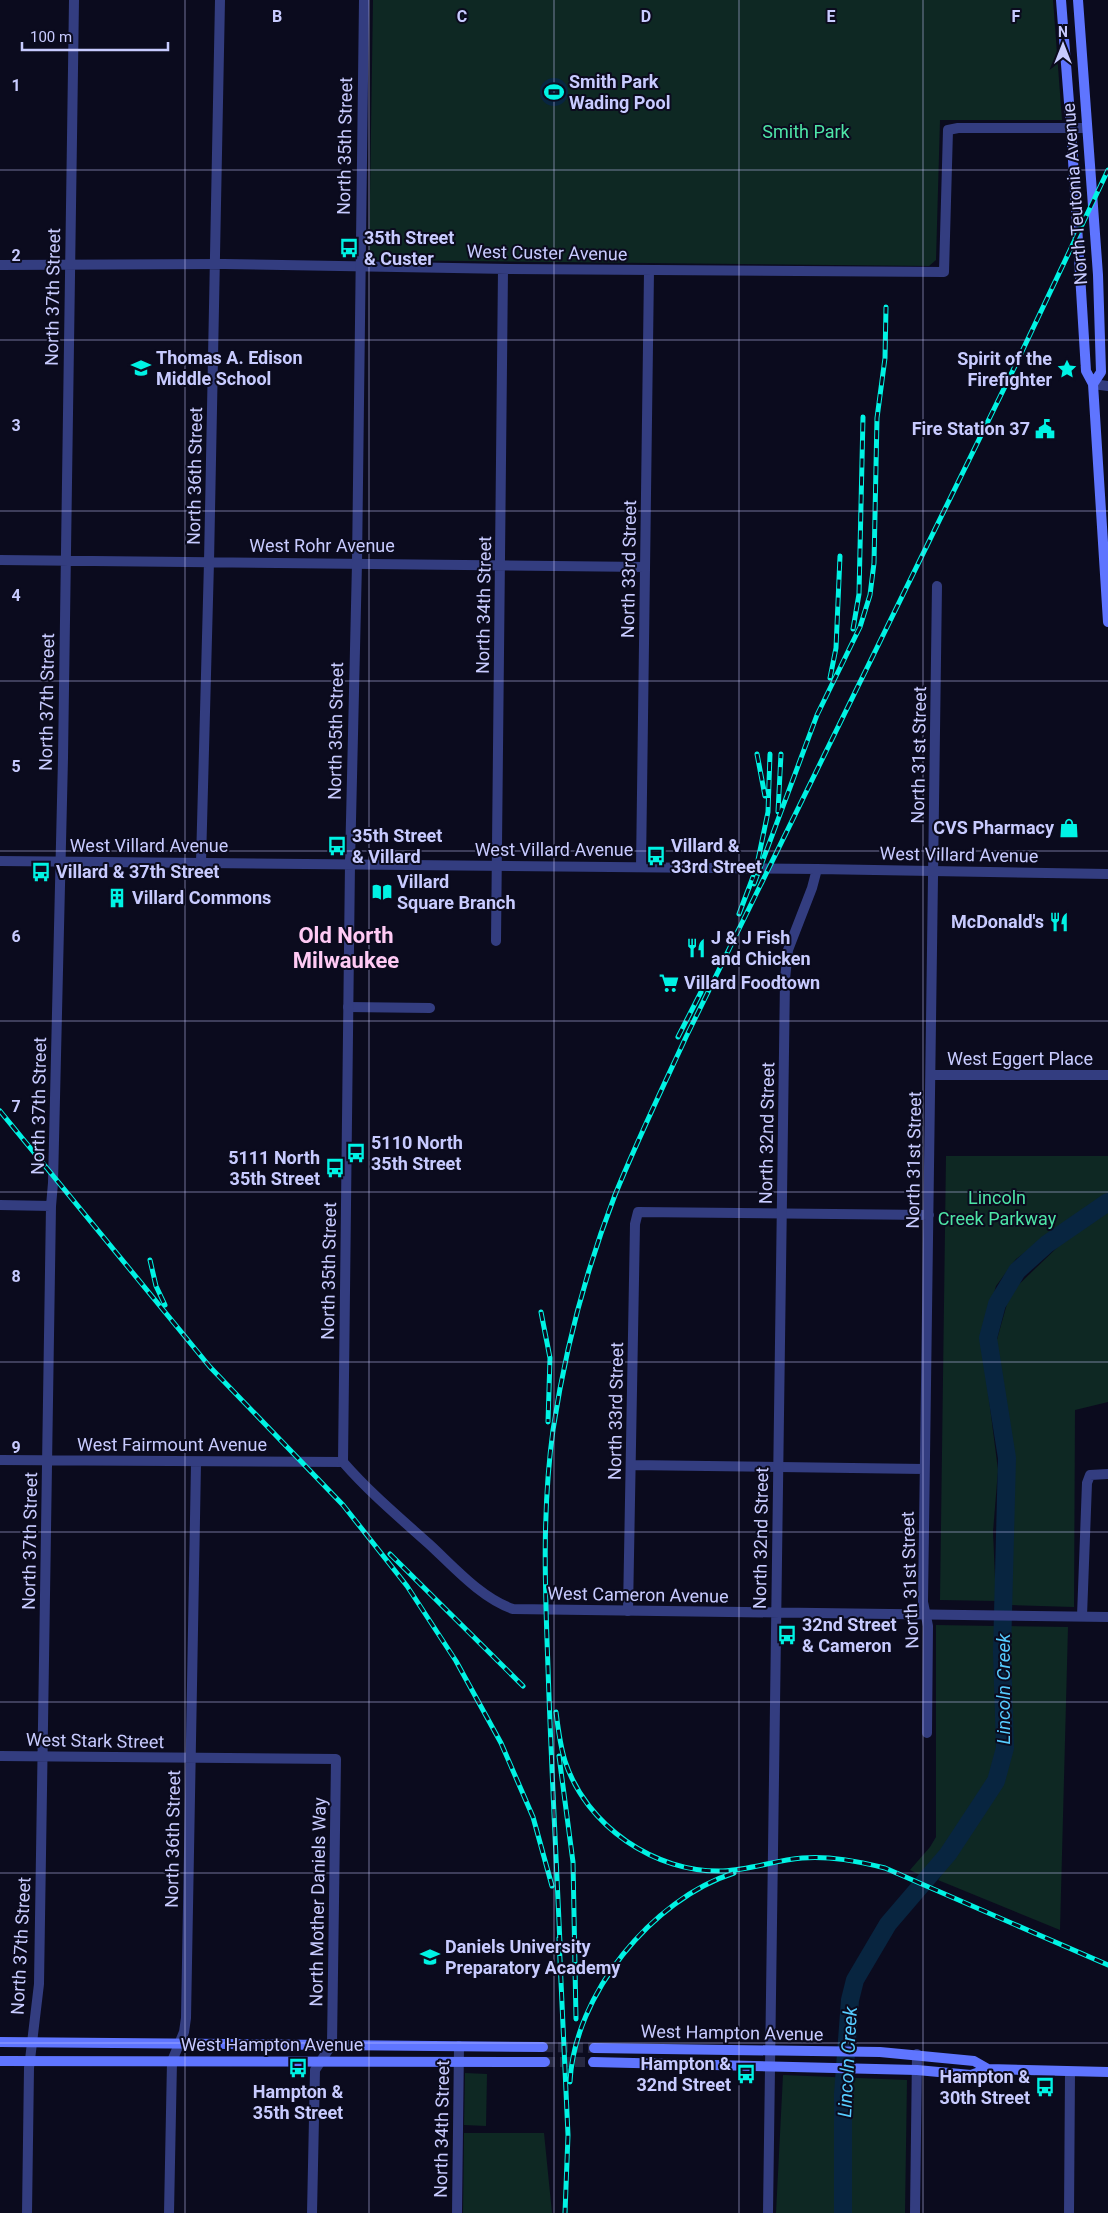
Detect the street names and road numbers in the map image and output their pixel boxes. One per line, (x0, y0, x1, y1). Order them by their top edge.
street label: North 35th Street (333, 77, 356, 215)
street label: North Teutonia Avenue (1058, 102, 1091, 286)
street label: North 37th Street (41, 228, 64, 366)
street label: West Custer Avenue (466, 241, 628, 264)
street label: North 36th Street (183, 407, 206, 545)
street label: North 33rd Street (617, 500, 640, 638)
street label: West Rohr Avenue (249, 535, 395, 556)
street label: North 34th Street (472, 536, 495, 674)
street label: North 37th Street (35, 633, 58, 771)
street label: North 35th Street (324, 662, 347, 800)
street label: North 31st Street (907, 686, 930, 824)
street label: West Villard Avenue (70, 835, 228, 856)
street label: West Villard Avenue (475, 839, 633, 860)
street label: West Villard Avenue (879, 843, 1039, 866)
street label: North 37th Street (27, 1037, 50, 1175)
street label: West Eggert Place (947, 1048, 1093, 1069)
street label: North 32nd Street (755, 1062, 778, 1204)
street label: North 31st Street (902, 1091, 925, 1229)
street label: North 35th Street (317, 1202, 340, 1340)
street label: North 33rd Street (604, 1342, 627, 1480)
street label: West Fairmount Avenue (77, 1434, 267, 1455)
street label: North 32nd Street (749, 1467, 772, 1609)
street label: North 37th Street (18, 1472, 41, 1610)
street label: North 31st Street (897, 1511, 922, 1649)
street label: West Cameron Avenue (547, 1582, 729, 1607)
street label: West Stark Street (26, 1729, 165, 1752)
street label: North 36th Street (161, 1770, 184, 1908)
street label: North Mother Daniels Way (305, 1797, 330, 2007)
street label: North 37th Street (6, 1876, 35, 2015)
street label: West Hampton Avenue (641, 2020, 824, 2045)
street label: West Hampton Avenue (181, 2034, 363, 2055)
street label: North 34th Street (430, 2060, 453, 2198)

